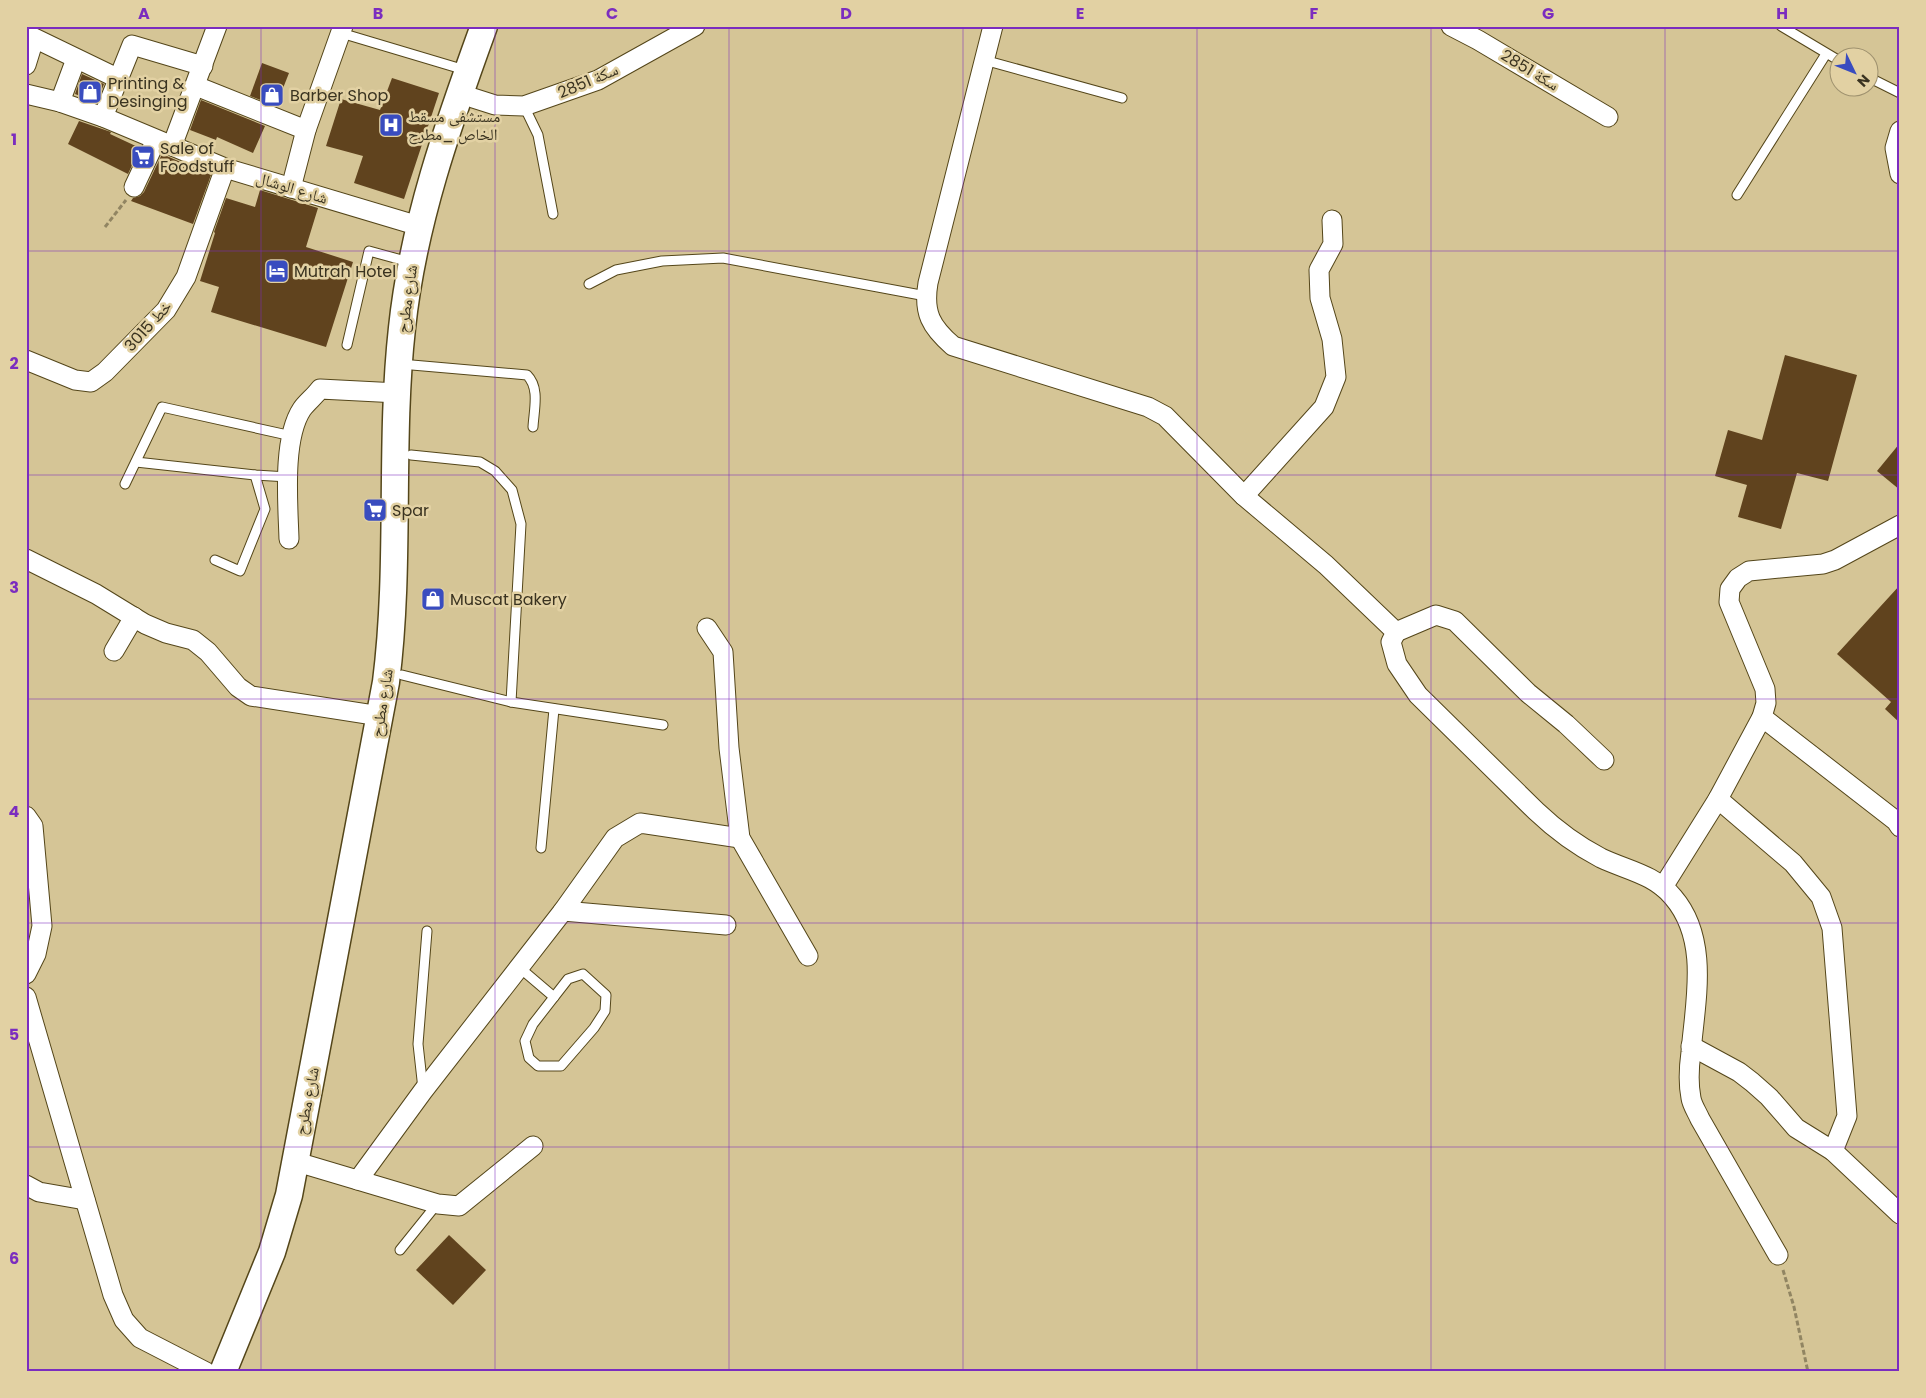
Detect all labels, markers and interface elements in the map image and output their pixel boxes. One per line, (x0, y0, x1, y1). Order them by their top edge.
text: A (138, 2, 150, 25)
text: B (373, 2, 383, 25)
text: C (606, 2, 618, 25)
text: D (840, 2, 852, 25)
text: E (1076, 2, 1084, 25)
text: F (1310, 2, 1319, 25)
text: G (1542, 2, 1554, 25)
text: H (1776, 2, 1788, 25)
street label: سكة 2851 (1497, 44, 1563, 96)
north arrow (1828, 48, 1878, 98)
street label: سكة 2851 (554, 58, 622, 104)
text: N (1853, 70, 1874, 92)
place label: Printing & Desinging (108, 72, 188, 113)
shop icon: Printing & Desinging (77, 79, 103, 105)
shop icon: Barber Shop (259, 82, 285, 108)
place label: Barber Shop (290, 84, 388, 107)
place label: مستشفى مسقط الخاص _مطرح (408, 105, 500, 146)
hospital icon: مستشفى مسقط الخاص _مطرح (378, 112, 404, 138)
text: 1 (11, 128, 17, 151)
place label: Sale of Foodstuff (160, 137, 234, 178)
supermarket icon: Sale of Foodstuff (130, 144, 156, 170)
street label: شارع الوشال (254, 166, 330, 210)
hotel icon: Mutrah Hotel (264, 258, 290, 284)
place label: Mutrah Hotel (294, 260, 396, 283)
street label: شارع مطرح (391, 263, 423, 335)
street label: 3015 خط (119, 295, 177, 357)
text: 2 (9, 352, 19, 375)
supermarket icon: Spar (362, 497, 388, 523)
place label: Spar (392, 499, 429, 522)
text: 3 (9, 576, 19, 599)
shop icon: Muscat Bakery (420, 586, 446, 612)
place label: Muscat Bakery (450, 588, 567, 611)
street label: شارع مطرح (365, 667, 399, 739)
text: 4 (9, 800, 20, 823)
text: 5 (9, 1023, 19, 1046)
street label: شارع مطرح (289, 1065, 325, 1137)
text: 6 (9, 1247, 19, 1270)

